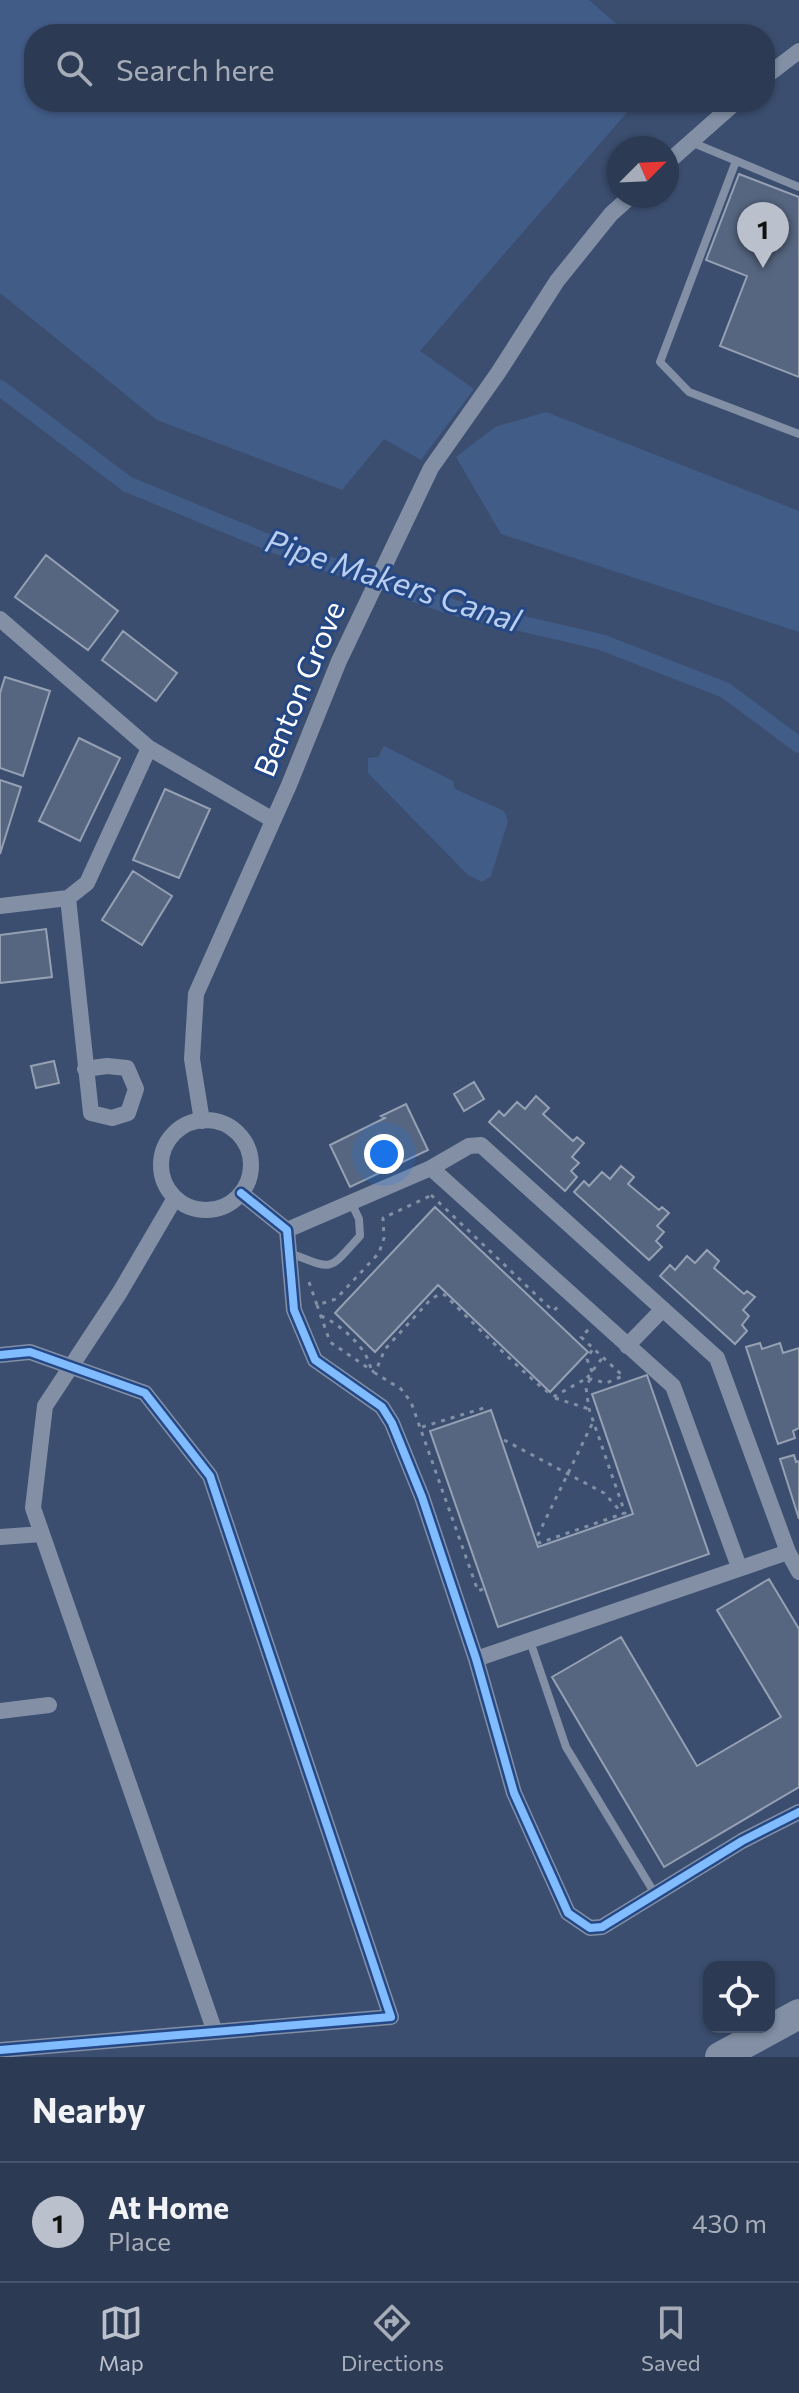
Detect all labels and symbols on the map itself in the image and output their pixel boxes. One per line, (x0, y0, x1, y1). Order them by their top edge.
north arrow (607, 136, 679, 208)
pin: 1 (737, 202, 789, 268)
water label: Pipe Makers Canal (261, 519, 527, 639)
street label: Benton Grove (244, 595, 351, 781)
your location (364, 1134, 404, 1174)

